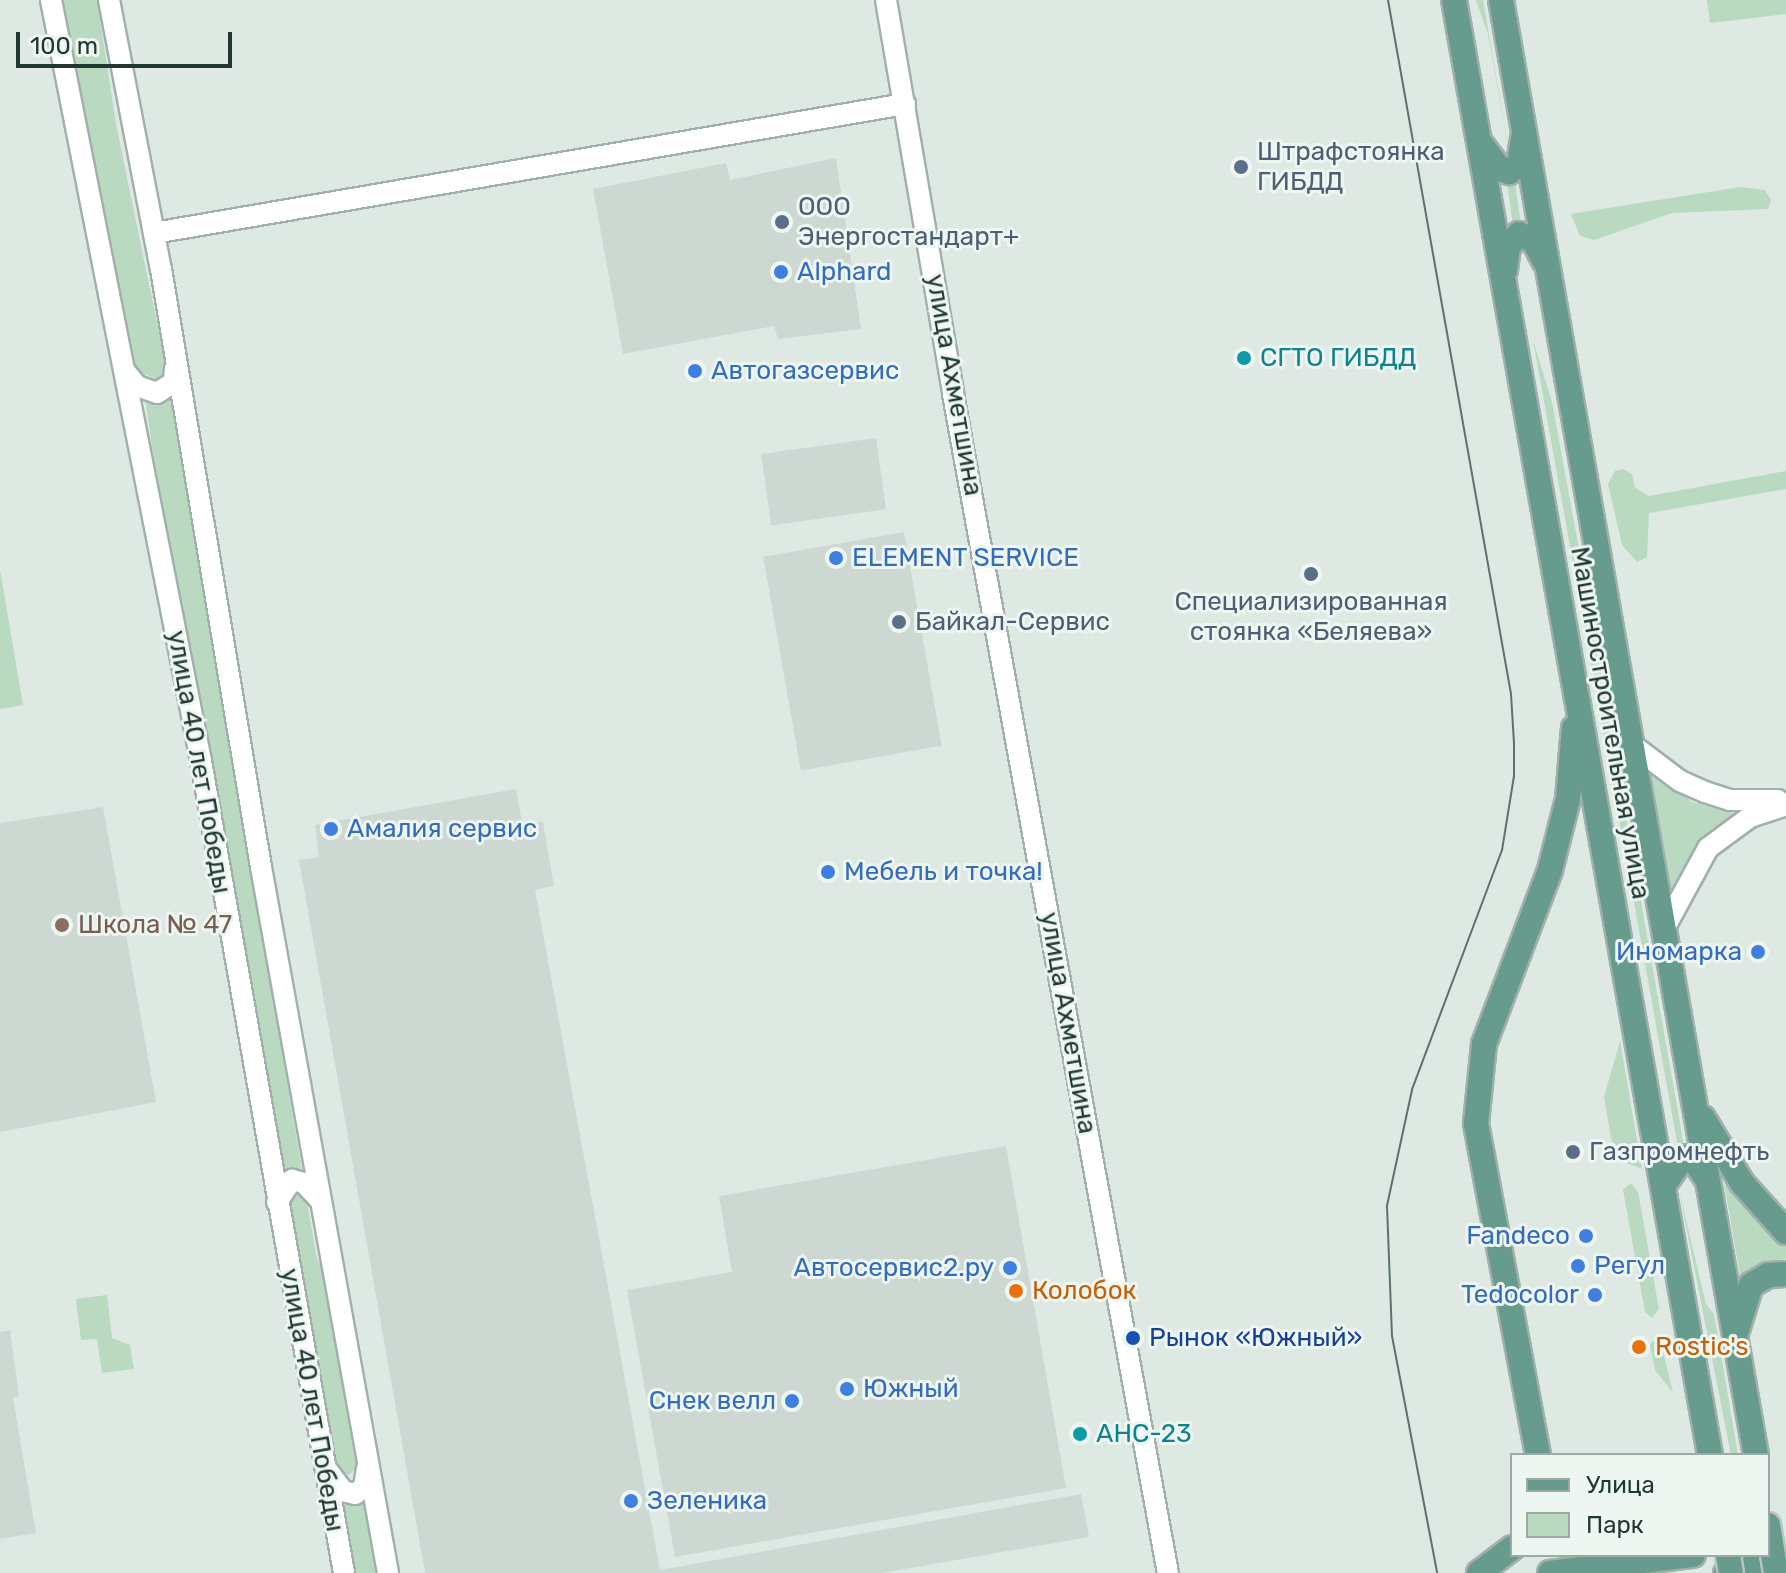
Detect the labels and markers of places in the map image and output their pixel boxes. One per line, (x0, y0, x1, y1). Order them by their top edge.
place label: Штрафстоянка ГИБДД (1257, 136, 1445, 198)
marker: Штрафстоянка ГИБДД (1232, 158, 1250, 176)
place label: ООО Энергостандарт+ (798, 191, 1019, 252)
marker: ООО Энергостандарт+ (773, 213, 791, 231)
place label: Alphard (797, 256, 891, 288)
marker: Alphard (772, 263, 790, 281)
place label: СГТО ГИБДД (1260, 342, 1416, 374)
marker: СГТО ГИБДД (1235, 349, 1253, 367)
place label: Автогазсервис (711, 355, 899, 387)
marker: Автогазсервис (686, 362, 704, 380)
place label: ELEMENT SERVICE (852, 542, 1080, 574)
marker: ELEMENT SERVICE (827, 549, 845, 567)
marker: Специализированная стоянка «Беляева» (1302, 565, 1320, 583)
place label: Специализированная стоянка «Беляева» (1174, 586, 1448, 648)
place label: Байкал-Сервис (915, 606, 1110, 638)
marker: Байкал-Сервис (890, 613, 908, 631)
place label: Амалия сервис (347, 813, 537, 845)
marker: Амалия сервис (322, 820, 340, 838)
place label: Мебель и точка! (844, 856, 1043, 888)
marker: Мебель и точка! (819, 863, 837, 881)
place label: Школа № 47 (78, 909, 232, 941)
marker: Школа № 47 (53, 916, 71, 934)
place label: Иномарка (1616, 936, 1742, 968)
marker: Иномарка (1749, 943, 1767, 961)
place label: Газпромнефть (1589, 1136, 1769, 1168)
marker: Газпромнефть (1564, 1143, 1582, 1161)
place label: Fandeco (1466, 1220, 1570, 1252)
marker: Fandeco (1577, 1227, 1595, 1245)
place label: Регул (1594, 1250, 1665, 1282)
place label: Автосервис2.ру (794, 1252, 994, 1284)
marker: Регул (1569, 1257, 1587, 1275)
marker: Автосервис2.ру (1001, 1259, 1019, 1277)
place label: Колобок (1032, 1275, 1137, 1307)
place label: Tedocolor (1461, 1279, 1579, 1311)
marker: Колобок (1007, 1282, 1025, 1300)
marker: Tedocolor (1586, 1286, 1604, 1304)
place label: Рынок «Южный» (1149, 1322, 1362, 1354)
marker: Рынок «Южный» (1124, 1329, 1142, 1347)
place label: Rostic's (1655, 1331, 1749, 1363)
marker: Rostic's (1630, 1338, 1648, 1356)
place label: Южный (863, 1373, 959, 1405)
marker: Южный (838, 1380, 856, 1398)
place label: Снек велл (649, 1385, 776, 1417)
marker: Снек велл (783, 1392, 801, 1410)
place label: АНС-23 (1096, 1418, 1192, 1450)
marker: АНС-23 (1071, 1425, 1089, 1443)
place label: Зеленика (647, 1485, 767, 1517)
marker: Зеленика (622, 1492, 640, 1510)

